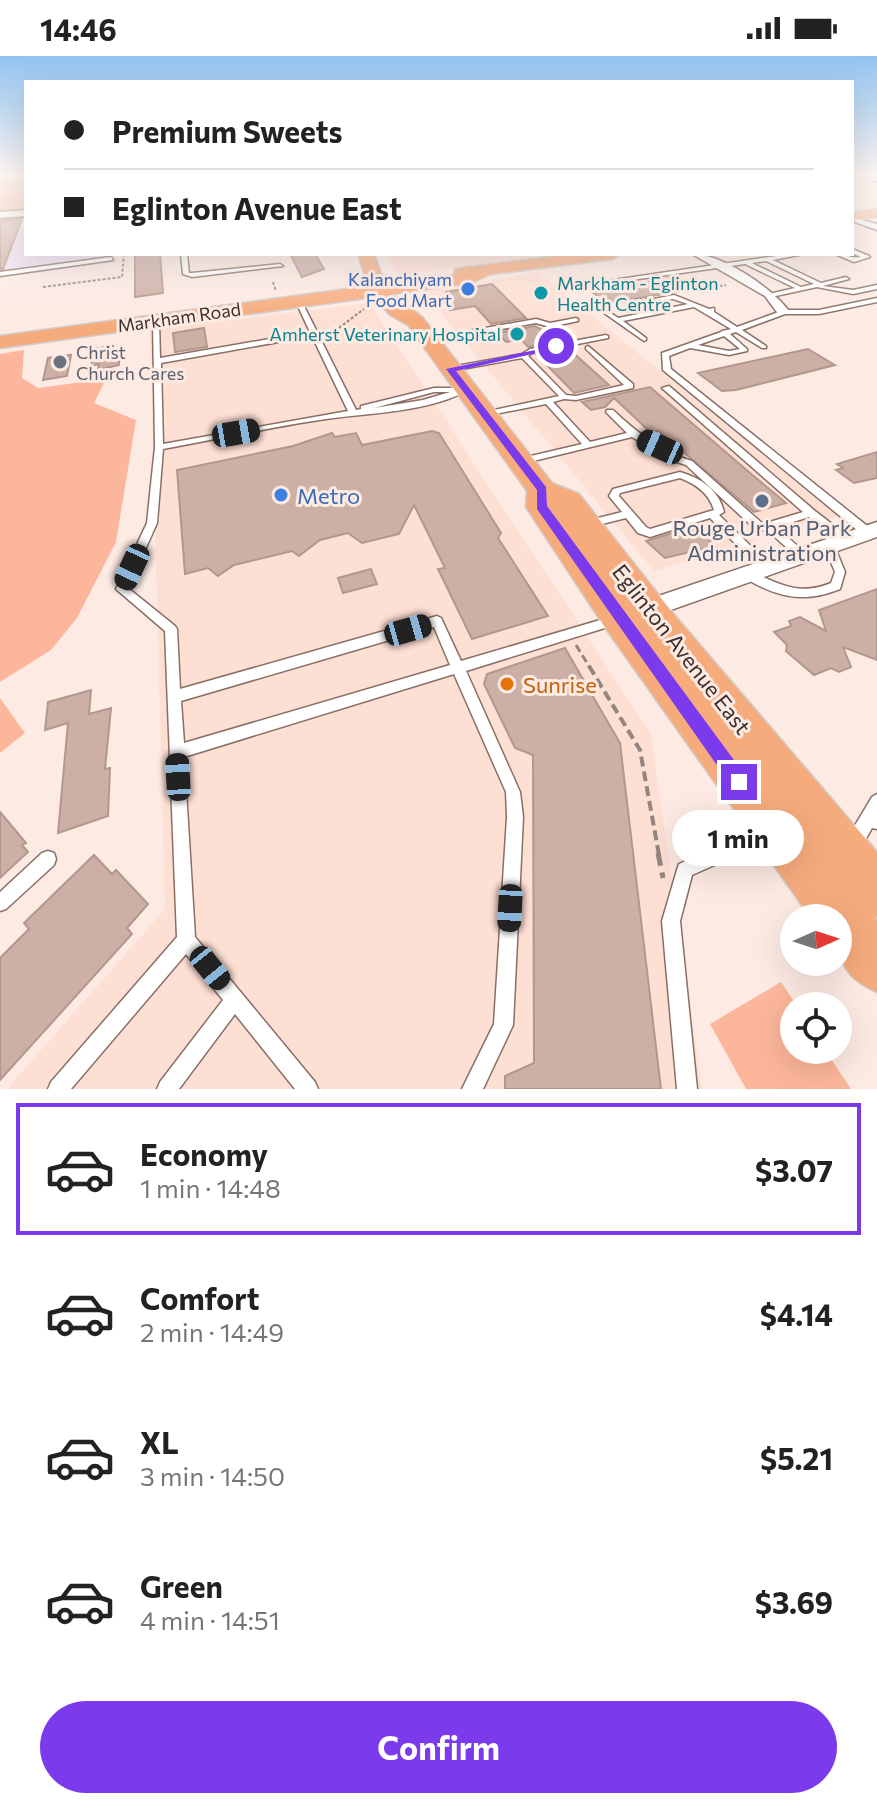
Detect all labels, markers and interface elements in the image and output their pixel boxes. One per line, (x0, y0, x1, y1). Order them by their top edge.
text: 14:46 (40, 10, 117, 47)
text: Premium Sweets (112, 112, 342, 149)
text: Eglinton Avenue East (112, 189, 402, 226)
place label: Kalanchiyam Food Mart (348, 268, 452, 311)
place label: Markham - Eglinton Health Centre (557, 272, 719, 315)
marker: Kalanchiyam Food Mart (459, 280, 477, 298)
marker: Markham - Eglinton Health Centre (532, 284, 550, 302)
street label: Markham Road (116, 297, 242, 337)
place label: Amherst Veterinary Hospital (270, 323, 501, 345)
marker: Amherst Veterinary Hospital (508, 325, 526, 343)
route start (538, 328, 574, 364)
place label: Christ Church Cares (76, 341, 185, 384)
marker: Christ Church Cares (51, 353, 69, 371)
car (210, 417, 262, 449)
car (633, 426, 687, 468)
place label: Metro (297, 482, 360, 509)
marker: Metro (272, 486, 290, 504)
marker: Rouge Urban Park Administration (753, 492, 771, 510)
place label: Rouge Urban Park Administration (672, 514, 852, 566)
car (111, 540, 153, 594)
street label: Eglinton Avenue East (607, 558, 757, 740)
car (382, 612, 434, 648)
place label: Sunrise (523, 671, 597, 698)
marker: Sunrise (498, 675, 516, 693)
car (165, 752, 191, 802)
route end (721, 764, 757, 800)
callout: 1 min (673, 810, 805, 866)
text: 1 min (707, 822, 769, 853)
car (497, 883, 523, 933)
north arrow (780, 904, 852, 976)
map controls (780, 904, 852, 1064)
car (186, 942, 234, 994)
button: locate (780, 992, 852, 1064)
icon: car (44, 1133, 116, 1205)
text: Economy (140, 1135, 268, 1172)
text: $3.07 (755, 1151, 833, 1188)
text: 1 min · 14:48 (140, 1172, 281, 1203)
icon: car (44, 1277, 116, 1349)
text: Comfort (140, 1279, 259, 1316)
text: $4.14 (760, 1295, 833, 1332)
text: 2 min · 14:49 (140, 1316, 284, 1347)
icon: car (44, 1421, 116, 1493)
text: XL (140, 1423, 179, 1460)
text: $5.21 (760, 1439, 833, 1476)
text: 3 min · 14:50 (140, 1460, 285, 1491)
icon: car (44, 1565, 116, 1637)
text: Green (140, 1567, 223, 1604)
text: $3.69 (755, 1583, 833, 1620)
text: 4 min · 14:51 (140, 1604, 280, 1635)
button: Confirm (40, 1701, 837, 1793)

